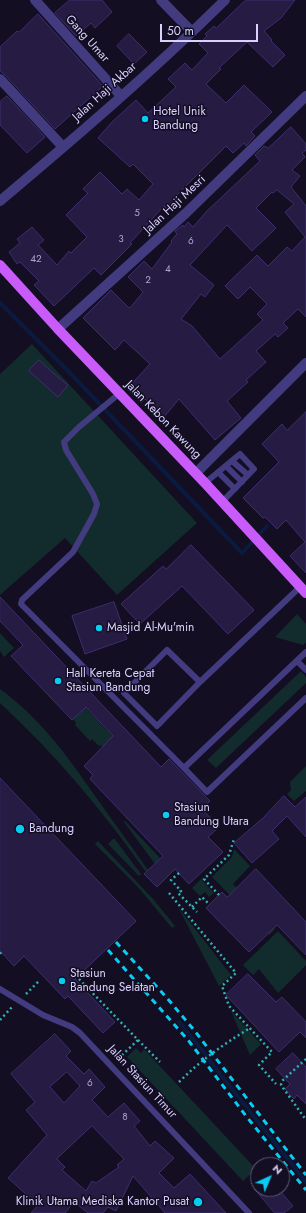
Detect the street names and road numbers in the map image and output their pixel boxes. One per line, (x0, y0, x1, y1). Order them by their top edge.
street label: Gang Umar (62, 12, 112, 66)
street label: Jalan Haji Akbar (70, 60, 140, 124)
street label: Jalan Haji Mesri (141, 173, 209, 237)
street label: Jalan Kebon Kawung (122, 378, 204, 462)
street label: Jalan Stasiun Timur (104, 1042, 180, 1122)

